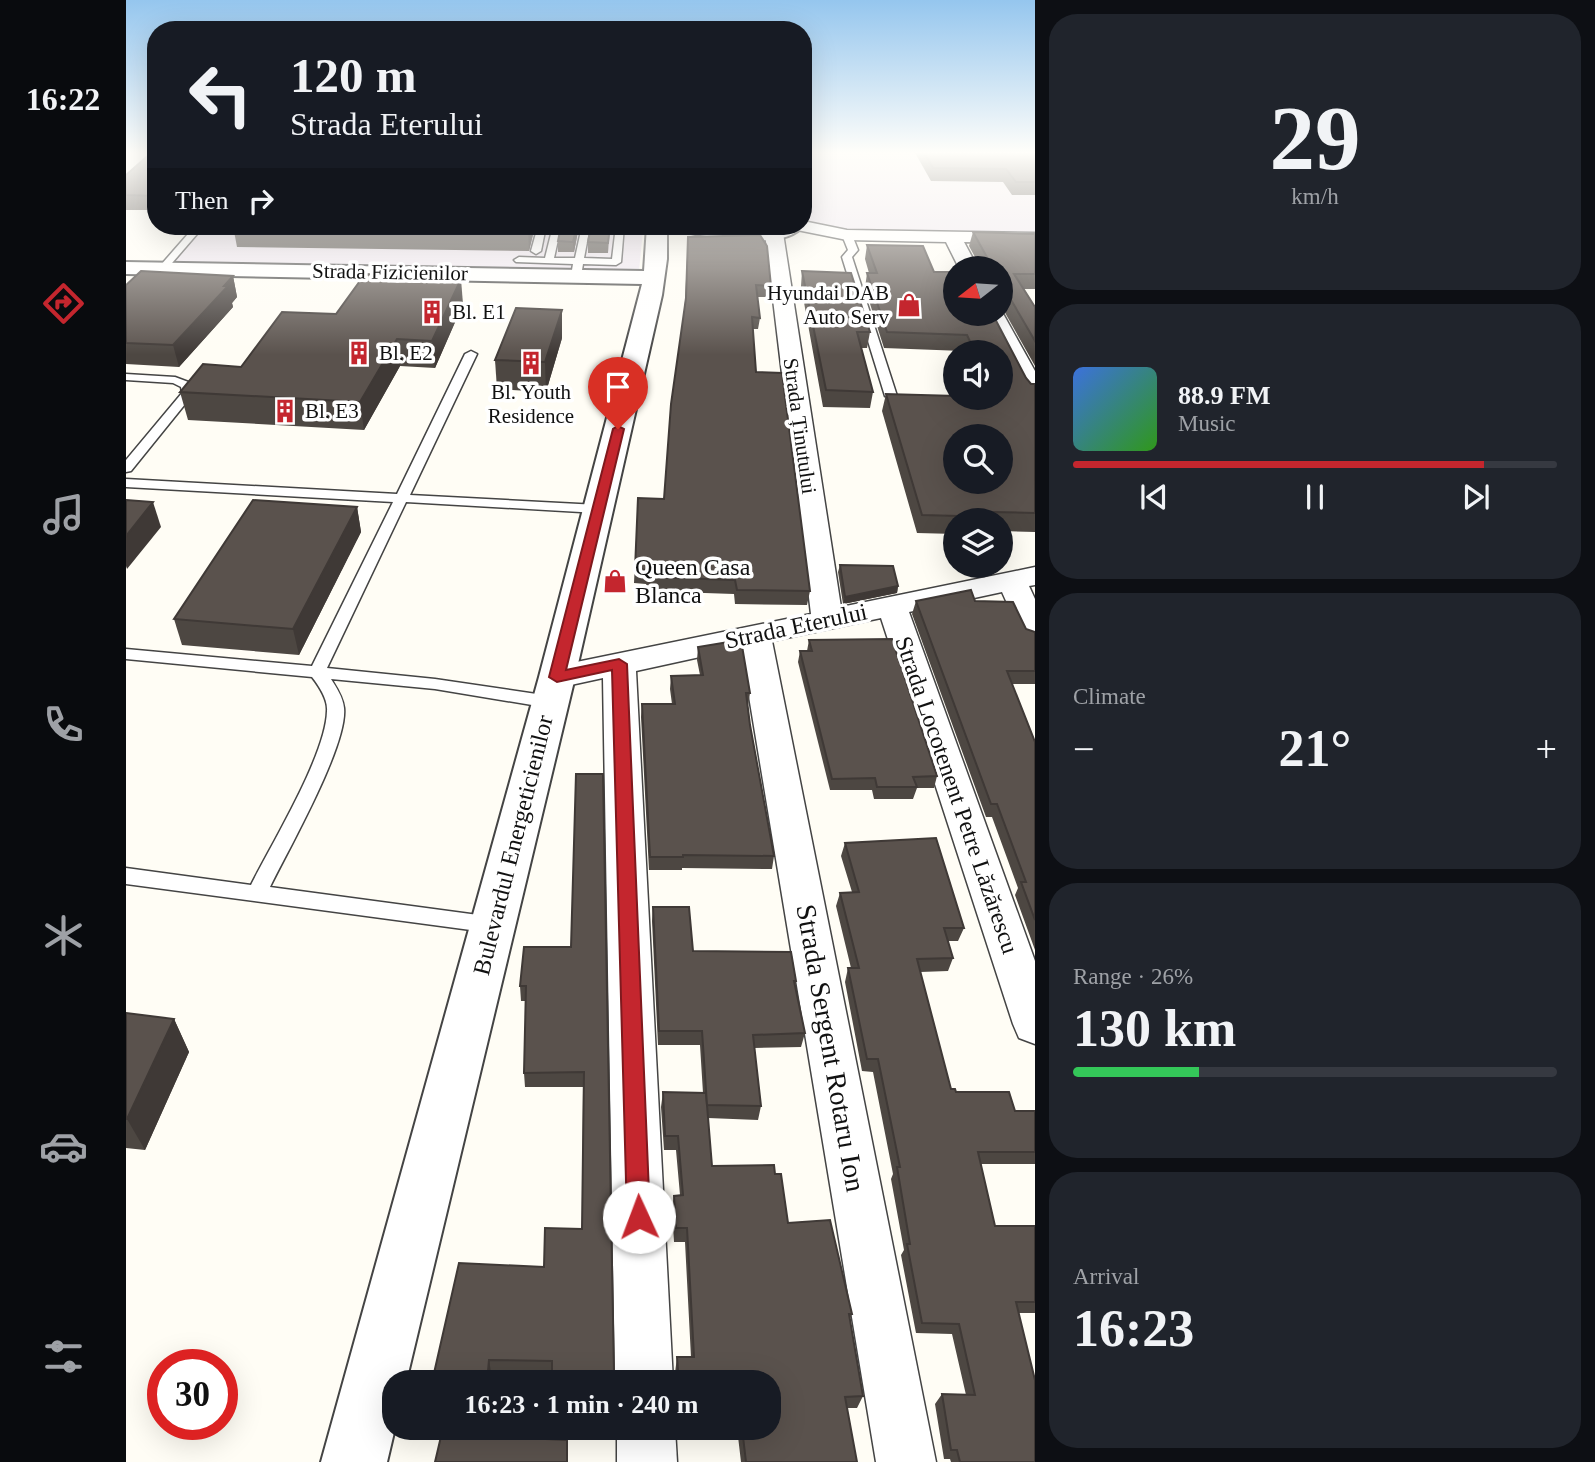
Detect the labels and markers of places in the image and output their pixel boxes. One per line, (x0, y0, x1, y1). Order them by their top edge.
place label: Hyundai DAB Auto Serv (767, 281, 889, 329)
shop icon: Hyundai DAB Auto Serv (895, 291, 923, 319)
building icon: Bl. E1 (418, 298, 446, 326)
place label: Bl. E1 (452, 300, 506, 324)
building icon: Bl. E2 (345, 339, 373, 367)
place label: Bl. E2 (379, 341, 433, 365)
building icon: Bl. Youth Residence (517, 349, 545, 377)
pin (588, 357, 648, 429)
place label: Bl. Youth Residence (488, 380, 574, 428)
building icon: Bl. E3 (271, 397, 299, 425)
place label: Bl. E3 (305, 399, 359, 423)
place label: Queen Casa Blanca (635, 554, 751, 608)
shop icon: Queen Casa Blanca (601, 567, 629, 595)

